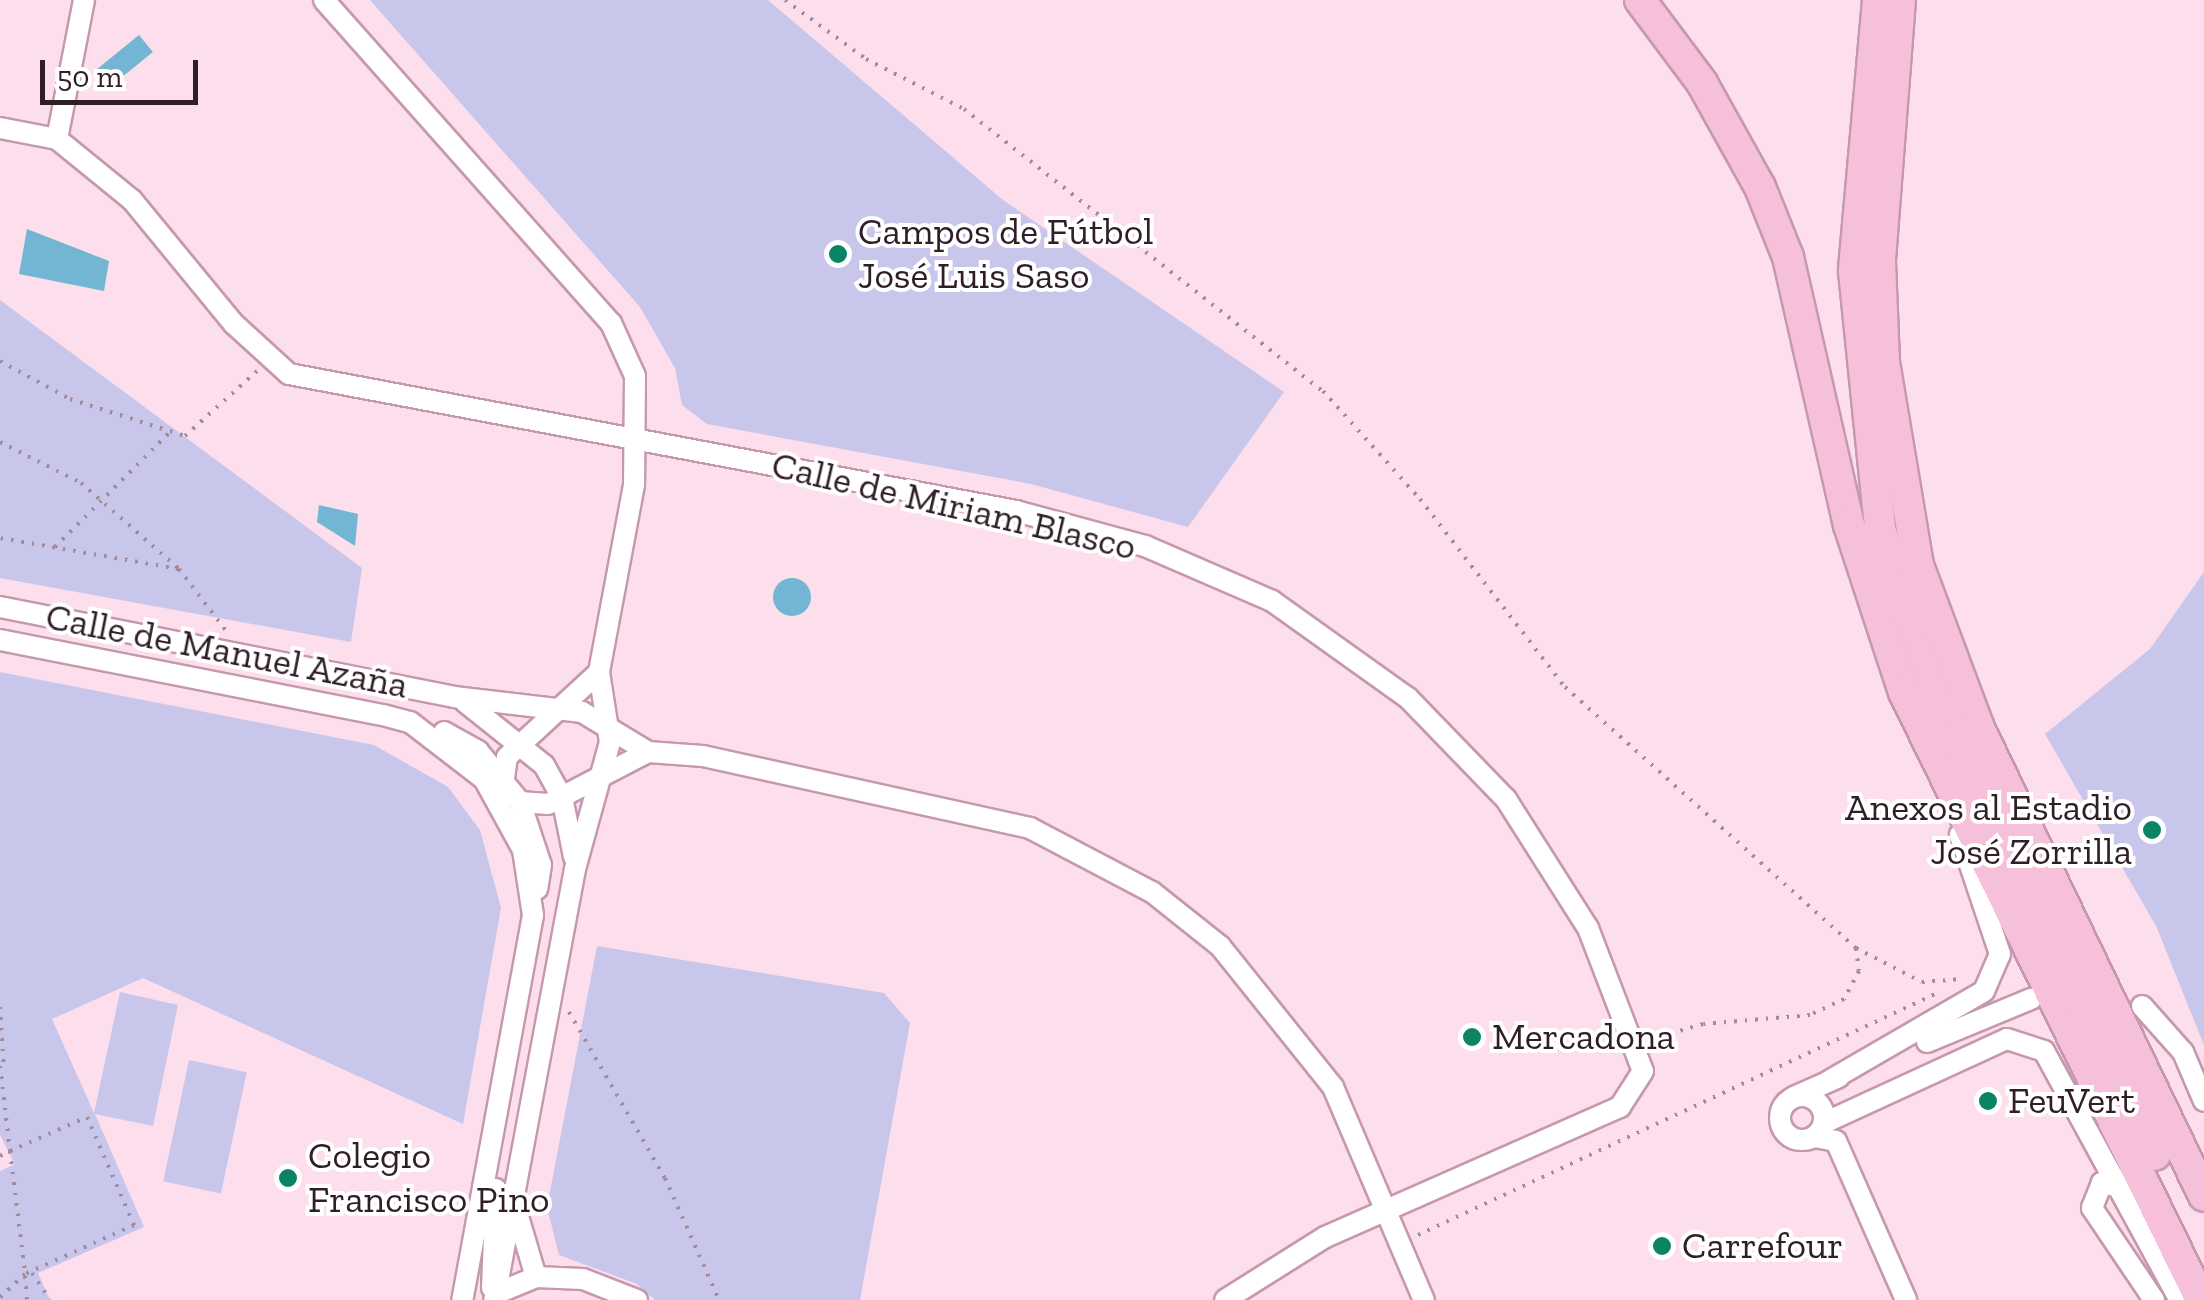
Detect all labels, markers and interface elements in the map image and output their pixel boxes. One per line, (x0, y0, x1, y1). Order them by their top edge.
scale bar (45, 40, 202, 102)
text: 50 m (57, 59, 122, 95)
place label: Campos de Fútbol José Luis Saso (858, 209, 1153, 298)
marker: Campos de Fútbol José Luis Saso (827, 243, 849, 265)
street label: Calle de Miriam Blasco (767, 442, 1141, 570)
street label: Calle de Manuel Azaña (42, 593, 412, 709)
place label: Anexos al Estadio José Zorrilla (1845, 785, 2132, 874)
marker: Anexos al Estadio José Zorrilla (2141, 819, 2163, 841)
place label: Mercadona (1492, 1014, 1675, 1060)
marker: Mercadona (1461, 1026, 1483, 1048)
place label: FeuVert (2008, 1078, 2135, 1124)
marker: FeuVert (1977, 1090, 1999, 1112)
place label: Colegio Francisco Pino (308, 1133, 550, 1222)
marker: Colegio Francisco Pino (277, 1167, 299, 1189)
place label: Carrefour (1682, 1223, 1843, 1269)
marker: Carrefour (1651, 1235, 1673, 1257)

